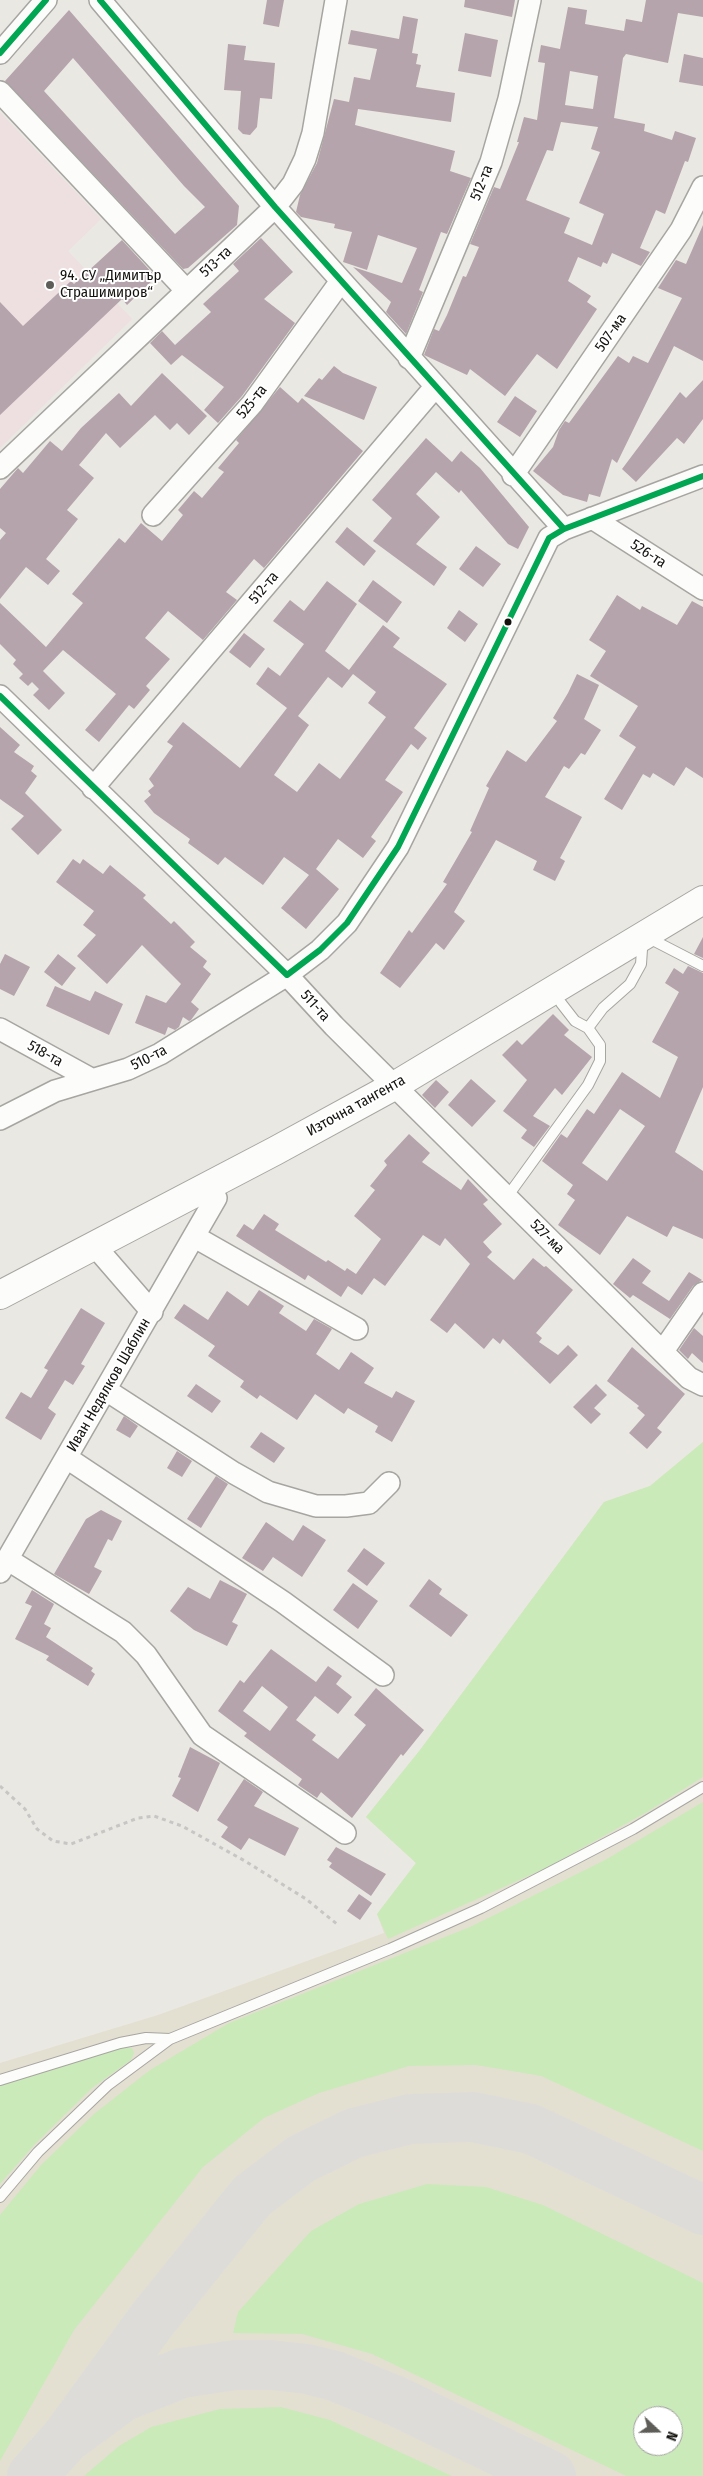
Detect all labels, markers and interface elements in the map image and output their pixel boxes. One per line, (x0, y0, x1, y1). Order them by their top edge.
street label: 512-та (467, 163, 497, 203)
street label: 513-та (196, 243, 236, 281)
place label: 94. СУ „Димитър Страшимиров“ (60, 267, 161, 302)
marker: 94. СУ „Димитър Страшимиров“ (44, 279, 56, 291)
street label: 507-ма (591, 310, 631, 356)
street label: 525-та (233, 381, 271, 423)
street label: 526-та (627, 536, 669, 572)
street label: 512-та (245, 568, 283, 608)
unlabelled marker (503, 617, 513, 627)
street label: 511-та (296, 987, 334, 1025)
street label: 518-та (24, 1037, 66, 1071)
street label: 510-та (128, 1041, 170, 1075)
street label: Източна тангента (304, 1071, 408, 1141)
street label: 527-ма (526, 1216, 568, 1258)
street label: Иван Недялков Шаблин (63, 1315, 155, 1455)
north arrow (633, 2406, 683, 2456)
text: N (662, 2429, 681, 2443)

